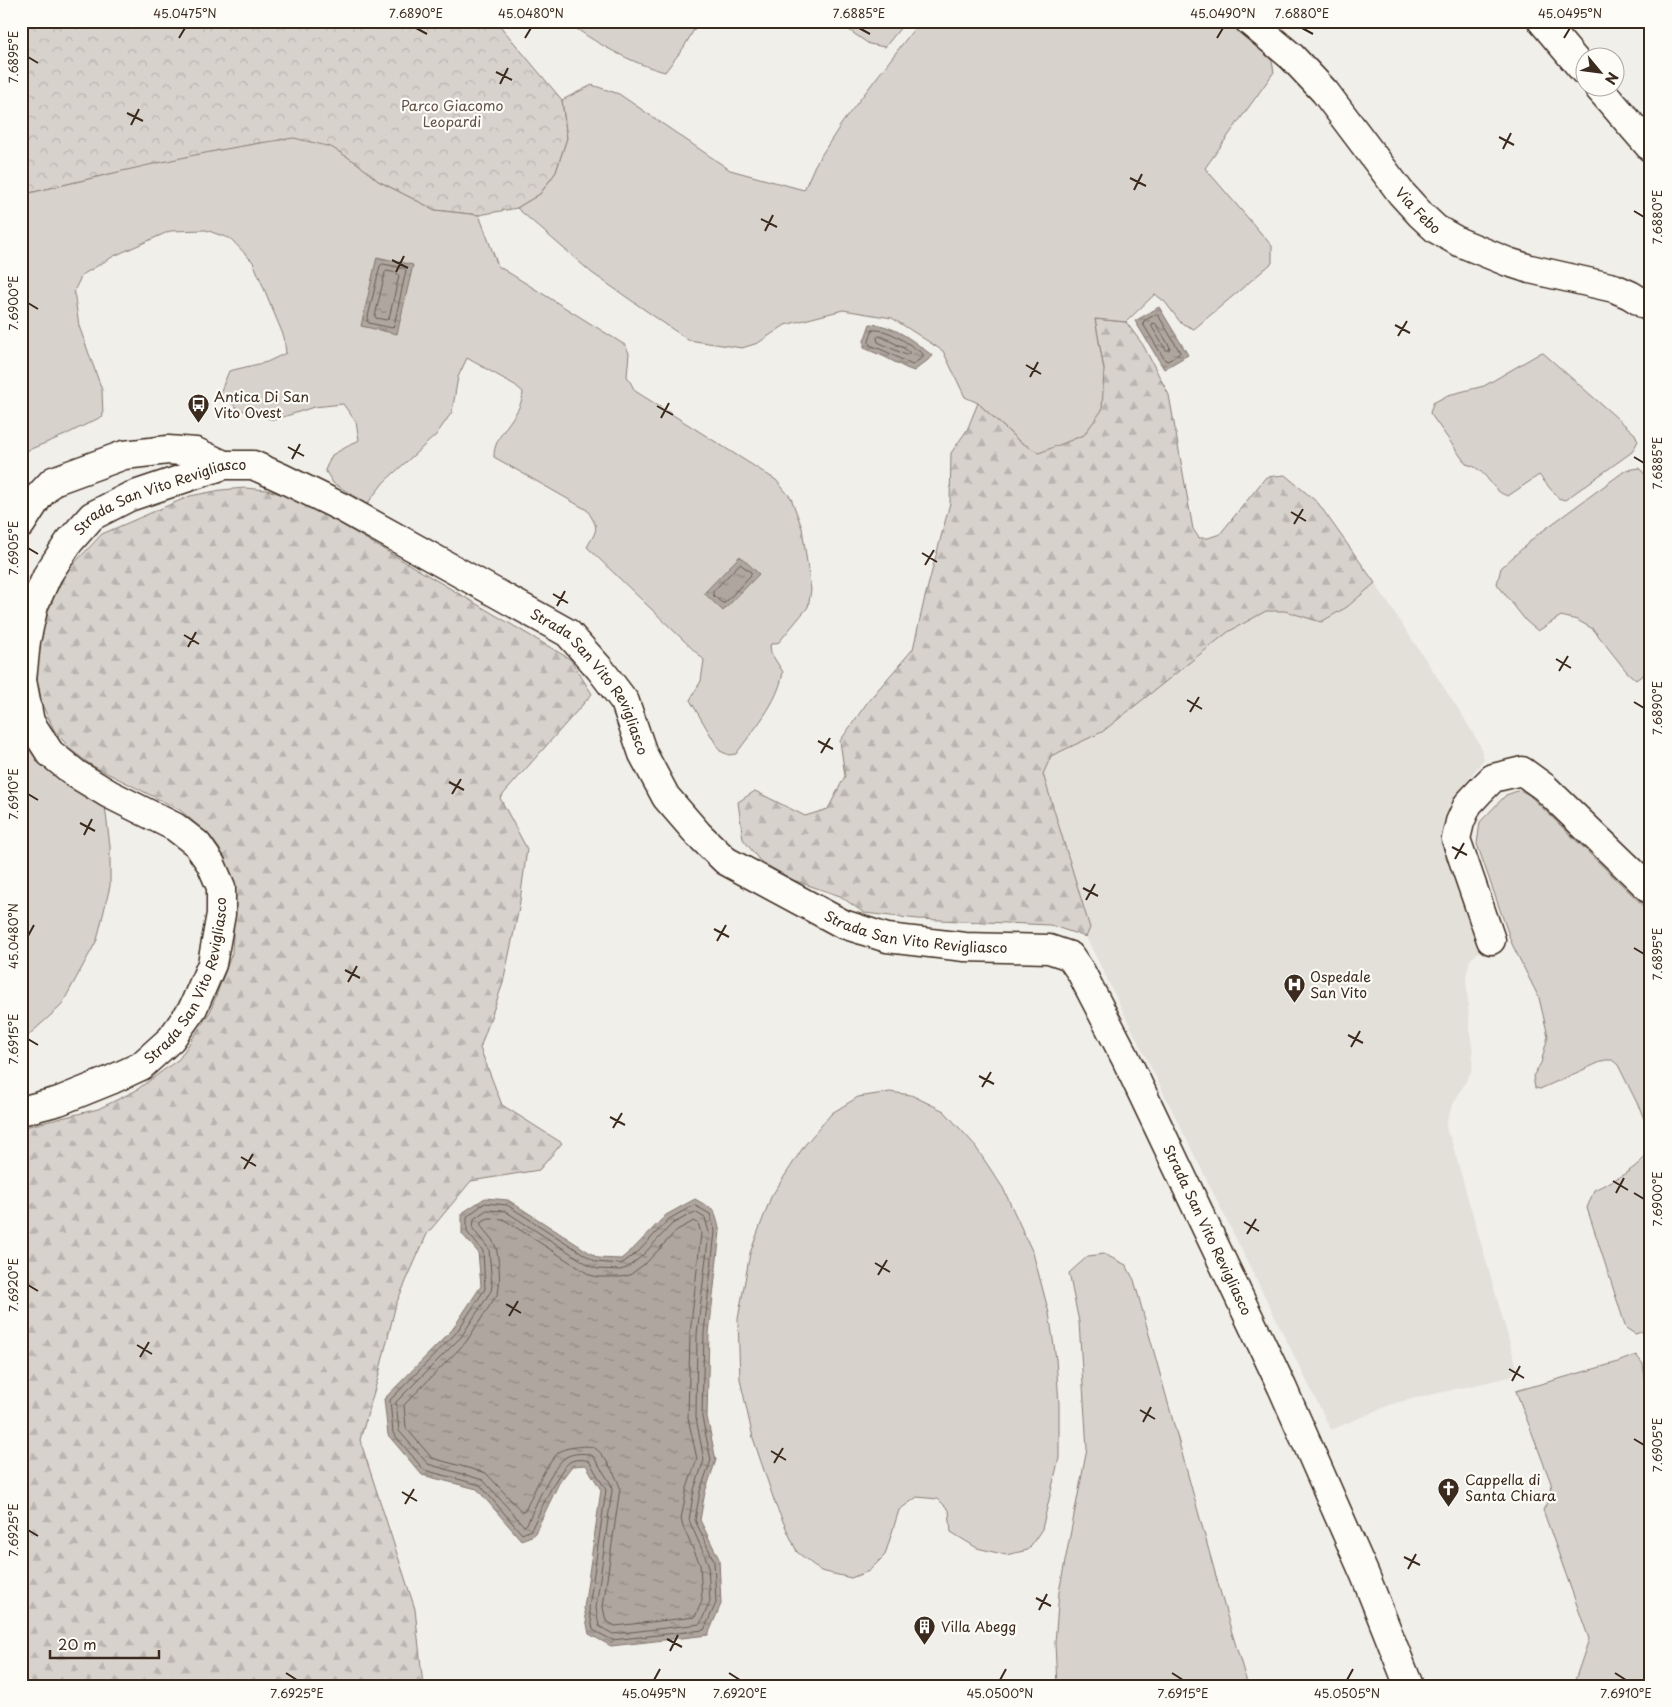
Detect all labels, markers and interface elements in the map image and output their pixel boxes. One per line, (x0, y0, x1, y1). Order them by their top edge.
text: 45.0475°N (153, 4, 217, 22)
text: 7.6890°E (389, 4, 443, 22)
text: 45.0480°N (498, 4, 564, 22)
text: 7.6885°E (833, 4, 885, 22)
text: 45.0490°N (1190, 4, 1256, 22)
text: 7.6880°E (1275, 4, 1329, 22)
text: 45.0495°N (1538, 4, 1602, 22)
text: 7.6895°E (4, 31, 22, 83)
north arrow (1574, 48, 1624, 98)
text: N (1600, 69, 1624, 88)
park label: Parco Giacomo Leopardi (401, 95, 503, 132)
street label: Via Febo (1390, 182, 1446, 239)
text: 7.6880°E (1648, 190, 1666, 244)
text: 7.6900°E (4, 275, 22, 331)
place label: Antica Di San Vito Ovest (214, 386, 309, 423)
bus stop icon: Antica Di San Vito Ovest (186, 393, 210, 424)
text: 7.6885°E (1648, 437, 1666, 489)
street label: Strada San Vito Revigliasco (69, 454, 246, 540)
text: 7.6905°E (4, 521, 22, 575)
street label: Strada San Vito Revigliasco (527, 603, 654, 758)
text: 7.6890°E (1648, 681, 1666, 735)
text: 7.6910°E (4, 768, 22, 820)
street label: Strada San Vito Revigliasco (139, 897, 231, 1069)
text: 45.0480°N (4, 903, 22, 969)
street label: Strada San Vito Revigliasco (821, 905, 1008, 958)
text: 7.6895°E (1648, 928, 1666, 980)
place label: Ospedale San Vito (1310, 966, 1371, 1003)
hospital icon: Ospedale San Vito (1282, 973, 1306, 1004)
text: 7.6915°E (4, 1014, 22, 1064)
street label: Strada San Vito Revigliasco (1158, 1141, 1257, 1319)
text: 7.6900°E (1648, 1171, 1666, 1227)
text: 7.6920°E (4, 1258, 22, 1312)
text: 7.6905°E (1648, 1418, 1666, 1472)
place label: Cappella di Santa Chiara (1465, 1469, 1556, 1506)
church icon: Cappella di Santa Chiara (1437, 1476, 1461, 1507)
text: 7.6925°E (4, 1503, 22, 1557)
building icon: Villa Abegg (913, 1615, 937, 1646)
place label: Villa Abegg (941, 1616, 1016, 1637)
scale bar (50, 1627, 159, 1659)
text: 20 m (58, 1632, 97, 1655)
text: 7.6925°E (270, 1684, 324, 1702)
text: 45.0495°N (622, 1684, 686, 1702)
text: 7.6920°E (713, 1684, 767, 1702)
text: 45.0500°N (966, 1684, 1034, 1702)
text: 7.6915°E (1158, 1684, 1208, 1702)
text: 45.0505°N (1314, 1684, 1380, 1702)
text: 7.6910°E (1600, 1684, 1652, 1702)

